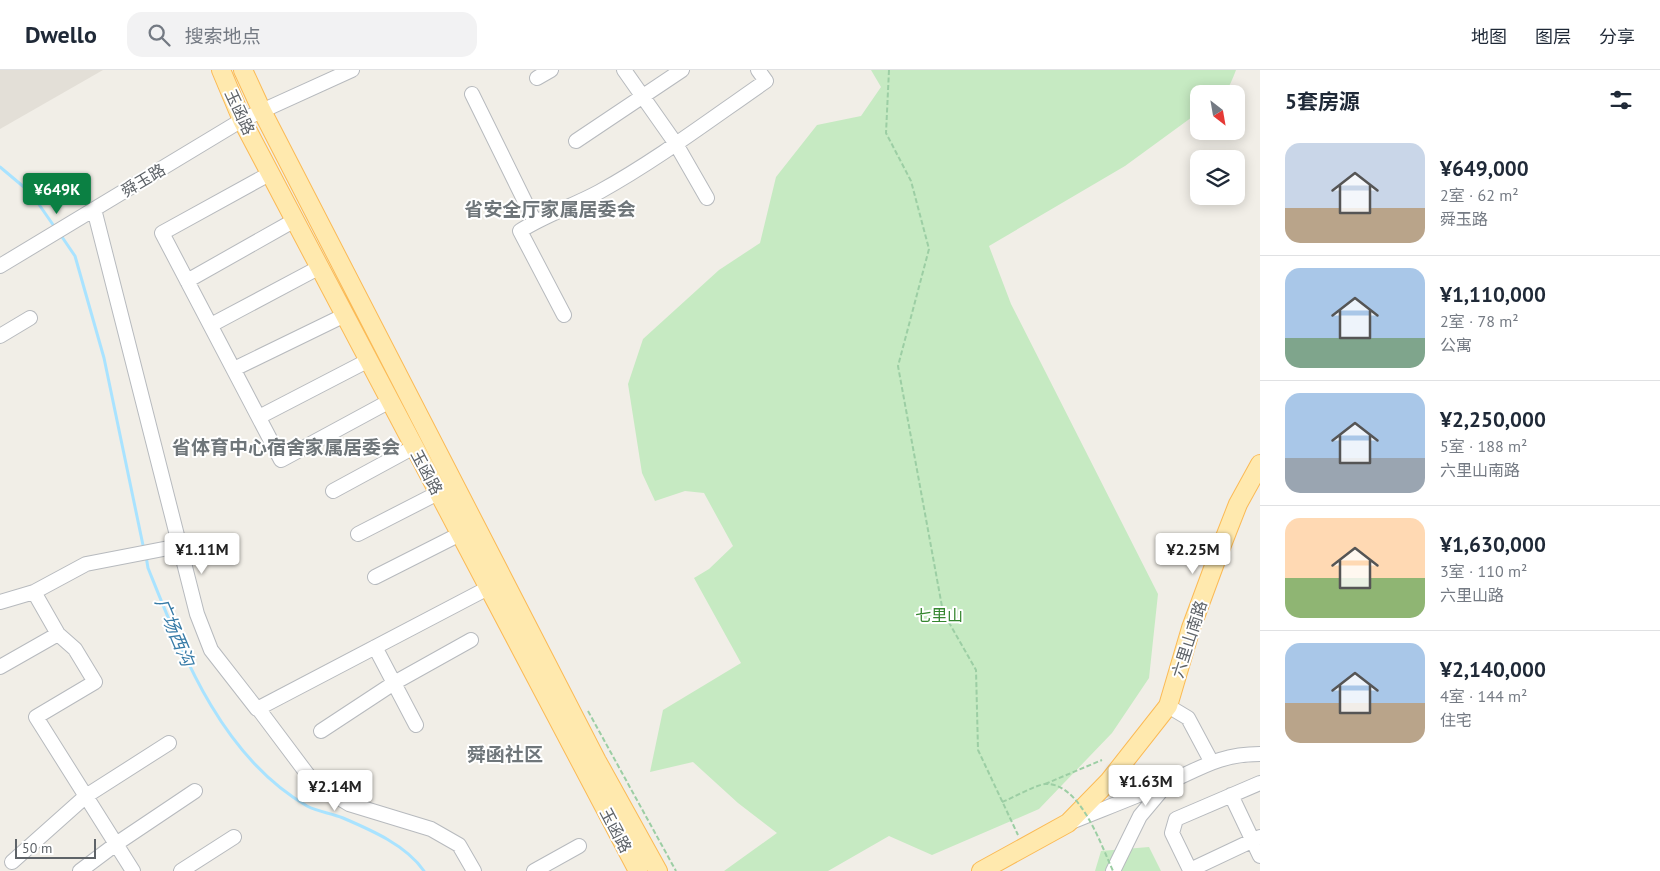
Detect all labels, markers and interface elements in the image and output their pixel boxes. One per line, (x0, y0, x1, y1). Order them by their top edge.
search box (127, 12, 477, 57)
text: Dwello (25, 19, 97, 50)
icon: search (145, 21, 173, 49)
text: 搜索地点 (185, 24, 261, 48)
text: 地图 (1471, 25, 1507, 48)
text: 图层 (1535, 25, 1571, 48)
text: 分享 (1599, 25, 1635, 48)
north arrow (1190, 85, 1245, 140)
map controls (1190, 85, 1245, 205)
street label: 玉函路 (221, 86, 259, 138)
icon: filters (1607, 86, 1635, 114)
text: 5套房源 (1285, 88, 1360, 115)
button: layers (1190, 150, 1245, 205)
text: ¥649,000 (1440, 155, 1529, 182)
street label: 舜玉路 (117, 159, 169, 201)
icon: home (1325, 163, 1385, 223)
pin: ¥649K (22, 172, 92, 215)
text: ¥649K (34, 179, 80, 199)
text: 2室 · 62 m² (1440, 185, 1519, 205)
district label: 省安全厅家属居委会 (464, 197, 636, 221)
text: 舜玉路 (1440, 209, 1488, 229)
text: ¥1,110,000 (1440, 281, 1546, 308)
icon: home (1325, 288, 1385, 348)
text: 2室 · 78 m² (1440, 311, 1519, 331)
text: 公寓 (1440, 335, 1472, 355)
text: ¥2,250,000 (1440, 406, 1546, 433)
icon: home (1325, 413, 1385, 473)
district label: 省体育中心宿舍家属居委会 (172, 435, 400, 459)
text: 5室 · 188 m² (1440, 436, 1527, 456)
street label: 玉函路 (407, 446, 447, 498)
text: 六里山南路 (1440, 460, 1520, 480)
text: ¥1,630,000 (1440, 531, 1546, 558)
pin: ¥1.11M (161, 532, 243, 575)
pin: ¥2.25M (1152, 532, 1234, 575)
icon: home (1325, 538, 1385, 598)
text: ¥1.11M (175, 539, 229, 559)
text: ¥2.25M (1166, 539, 1220, 559)
text: 3室 · 110 m² (1440, 561, 1527, 581)
text: 六里山路 (1440, 585, 1504, 605)
water label: 广场西沟 (150, 594, 200, 671)
street label: 六里山南路 (1167, 598, 1211, 680)
park label: 七里山 (915, 605, 963, 625)
text: ¥2,140,000 (1440, 656, 1546, 683)
icon: home (1325, 663, 1385, 723)
text: 4室 · 144 m² (1440, 686, 1527, 706)
text: 住宅 (1440, 710, 1472, 730)
district label: 舜函社区 (467, 742, 543, 766)
pin: ¥1.63M (1105, 764, 1187, 807)
pin: ¥2.14M (294, 770, 376, 812)
text: ¥1.63M (1119, 771, 1173, 791)
text: ¥2.14M (308, 776, 362, 796)
street label: 玉函路 (596, 804, 636, 856)
scale bar (15, 836, 96, 859)
text: 50 m (22, 839, 52, 857)

